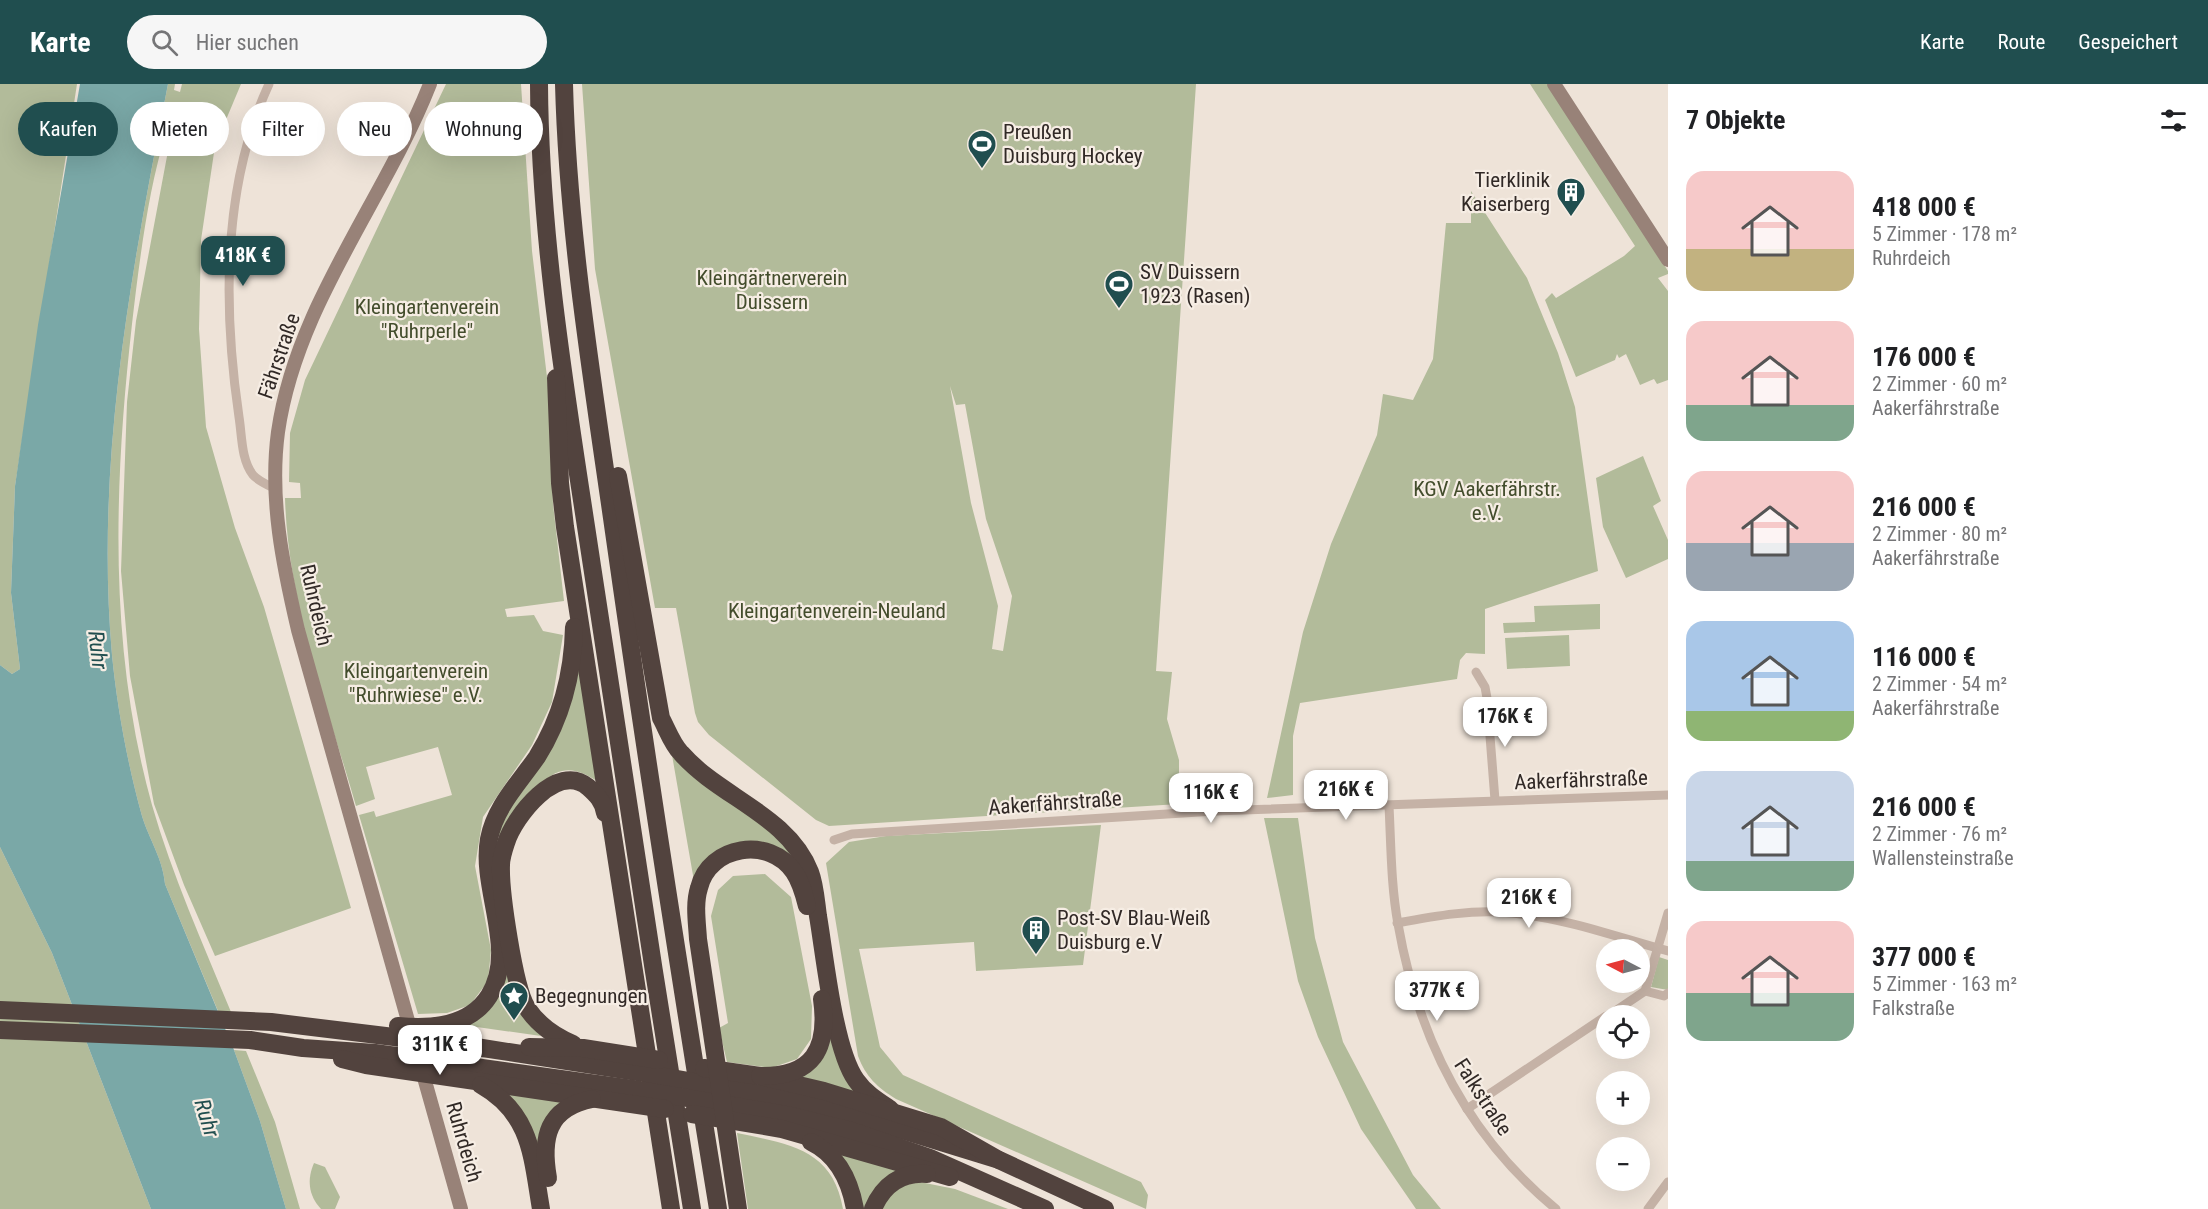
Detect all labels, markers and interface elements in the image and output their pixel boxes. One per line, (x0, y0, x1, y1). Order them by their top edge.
search box (127, 15, 547, 69)
text: Karte (30, 26, 91, 59)
icon: search (148, 26, 181, 59)
text: Hier suchen (196, 30, 299, 55)
text: Karte (1920, 30, 1964, 54)
text: Route (1997, 30, 2045, 54)
text: Gespeichert (2078, 30, 2178, 54)
chip: Kaufen (18, 102, 118, 156)
chip: Mieten (130, 102, 229, 156)
chip: Filter (241, 102, 325, 156)
chip: Neu (337, 102, 412, 156)
chip: Wohnung (424, 102, 543, 156)
icon: filters (2157, 104, 2190, 137)
text: 7 Objekte (1686, 105, 1785, 135)
place label: Preußen Duisburg Hockey (1003, 120, 1143, 168)
sports icon: Preußen Duisburg Hockey (966, 128, 998, 170)
place label: Tierklinik Kaiserberg (1461, 168, 1551, 216)
building icon: Tierklinik Kaiserberg (1555, 176, 1587, 218)
text: 418 000 € (1872, 192, 1976, 222)
icon: home (1734, 195, 1806, 267)
text: 5 Zimmer · 178 m² (1872, 222, 2017, 246)
pin: 418K € (194, 236, 292, 287)
text: 418K € (215, 243, 271, 267)
text: Ruhrdeich (1872, 246, 1951, 270)
place label: SV Duissern 1923 (Rasen) (1140, 260, 1250, 308)
park label: Kleingärtnerverein Duissern (697, 266, 847, 314)
sports icon: SV Duissern 1923 (Rasen) (1103, 268, 1135, 310)
park label: Kleingartenverein "Ruhrperle" (355, 295, 499, 343)
street label: Fährstraße (253, 310, 305, 402)
text: 176 000 € (1872, 342, 1976, 372)
icon: home (1734, 345, 1806, 417)
text: 2 Zimmer · 60 m² (1872, 372, 2007, 396)
text: Aakerfährstraße (1872, 396, 1999, 420)
park label: KGV Aakerfährstr. e.V. (1413, 477, 1561, 525)
text: 216 000 € (1872, 492, 1976, 522)
icon: home (1734, 495, 1806, 567)
text: 2 Zimmer · 80 m² (1872, 522, 2007, 546)
text: Aakerfährstraße (1872, 546, 1999, 570)
street label: Ruhrdeich (295, 562, 337, 648)
park label: Kleingartenverein-Neuland (728, 599, 946, 623)
water label: Ruhr (83, 629, 113, 671)
text: 116 000 € (1872, 642, 1976, 672)
icon: home (1734, 645, 1806, 717)
park label: Kleingartenverein "Ruhrwiese" e.V. (344, 659, 488, 707)
text: 2 Zimmer · 54 m² (1872, 672, 2007, 696)
text: Aakerfährstraße (1872, 696, 1999, 720)
pin: 176K € (1456, 697, 1554, 748)
text: 176K € (1477, 704, 1533, 728)
street label: Aakerfährstraße (1514, 766, 1648, 794)
pin: 216K € (1297, 770, 1395, 821)
pin: 116K € (1162, 773, 1260, 824)
text: 216K € (1318, 777, 1374, 801)
text: 116K € (1183, 780, 1239, 804)
street label: Aakerfährstraße (987, 786, 1123, 820)
text: 216 000 € (1872, 792, 1976, 822)
icon: home (1734, 795, 1806, 867)
text: 2 Zimmer · 76 m² (1872, 822, 2007, 846)
text: Wallensteinstraße (1872, 846, 2014, 870)
pin: 216K € (1480, 878, 1578, 929)
text: 216K € (1501, 885, 1557, 909)
place label: Post-SV Blau-Weiß Duisburg e.V (1057, 906, 1211, 954)
building icon: Post-SV Blau-Weiß Duisburg e.V (1020, 914, 1052, 956)
north arrow (1596, 939, 1650, 993)
map controls (1596, 939, 1650, 1191)
text: 377 000 € (1872, 942, 1976, 972)
icon: home (1734, 945, 1806, 1017)
pin: 377K € (1388, 971, 1486, 1022)
text: 5 Zimmer · 163 m² (1872, 972, 2017, 996)
text: 377K € (1409, 978, 1465, 1002)
place icon: Begegnungen (498, 980, 530, 1022)
place label: Begegnungen (535, 984, 648, 1008)
text: Falkstraße (1872, 996, 1955, 1020)
button: locate (1596, 1005, 1650, 1059)
pin: 311K € (391, 1025, 489, 1076)
text: 311K € (412, 1032, 468, 1056)
street label: Falkstraße (1449, 1054, 1517, 1140)
button: + (1596, 1071, 1650, 1125)
water label: Ruhr (189, 1096, 225, 1141)
street label: Ruhrdeich (441, 1099, 487, 1185)
button: − (1596, 1137, 1650, 1191)

